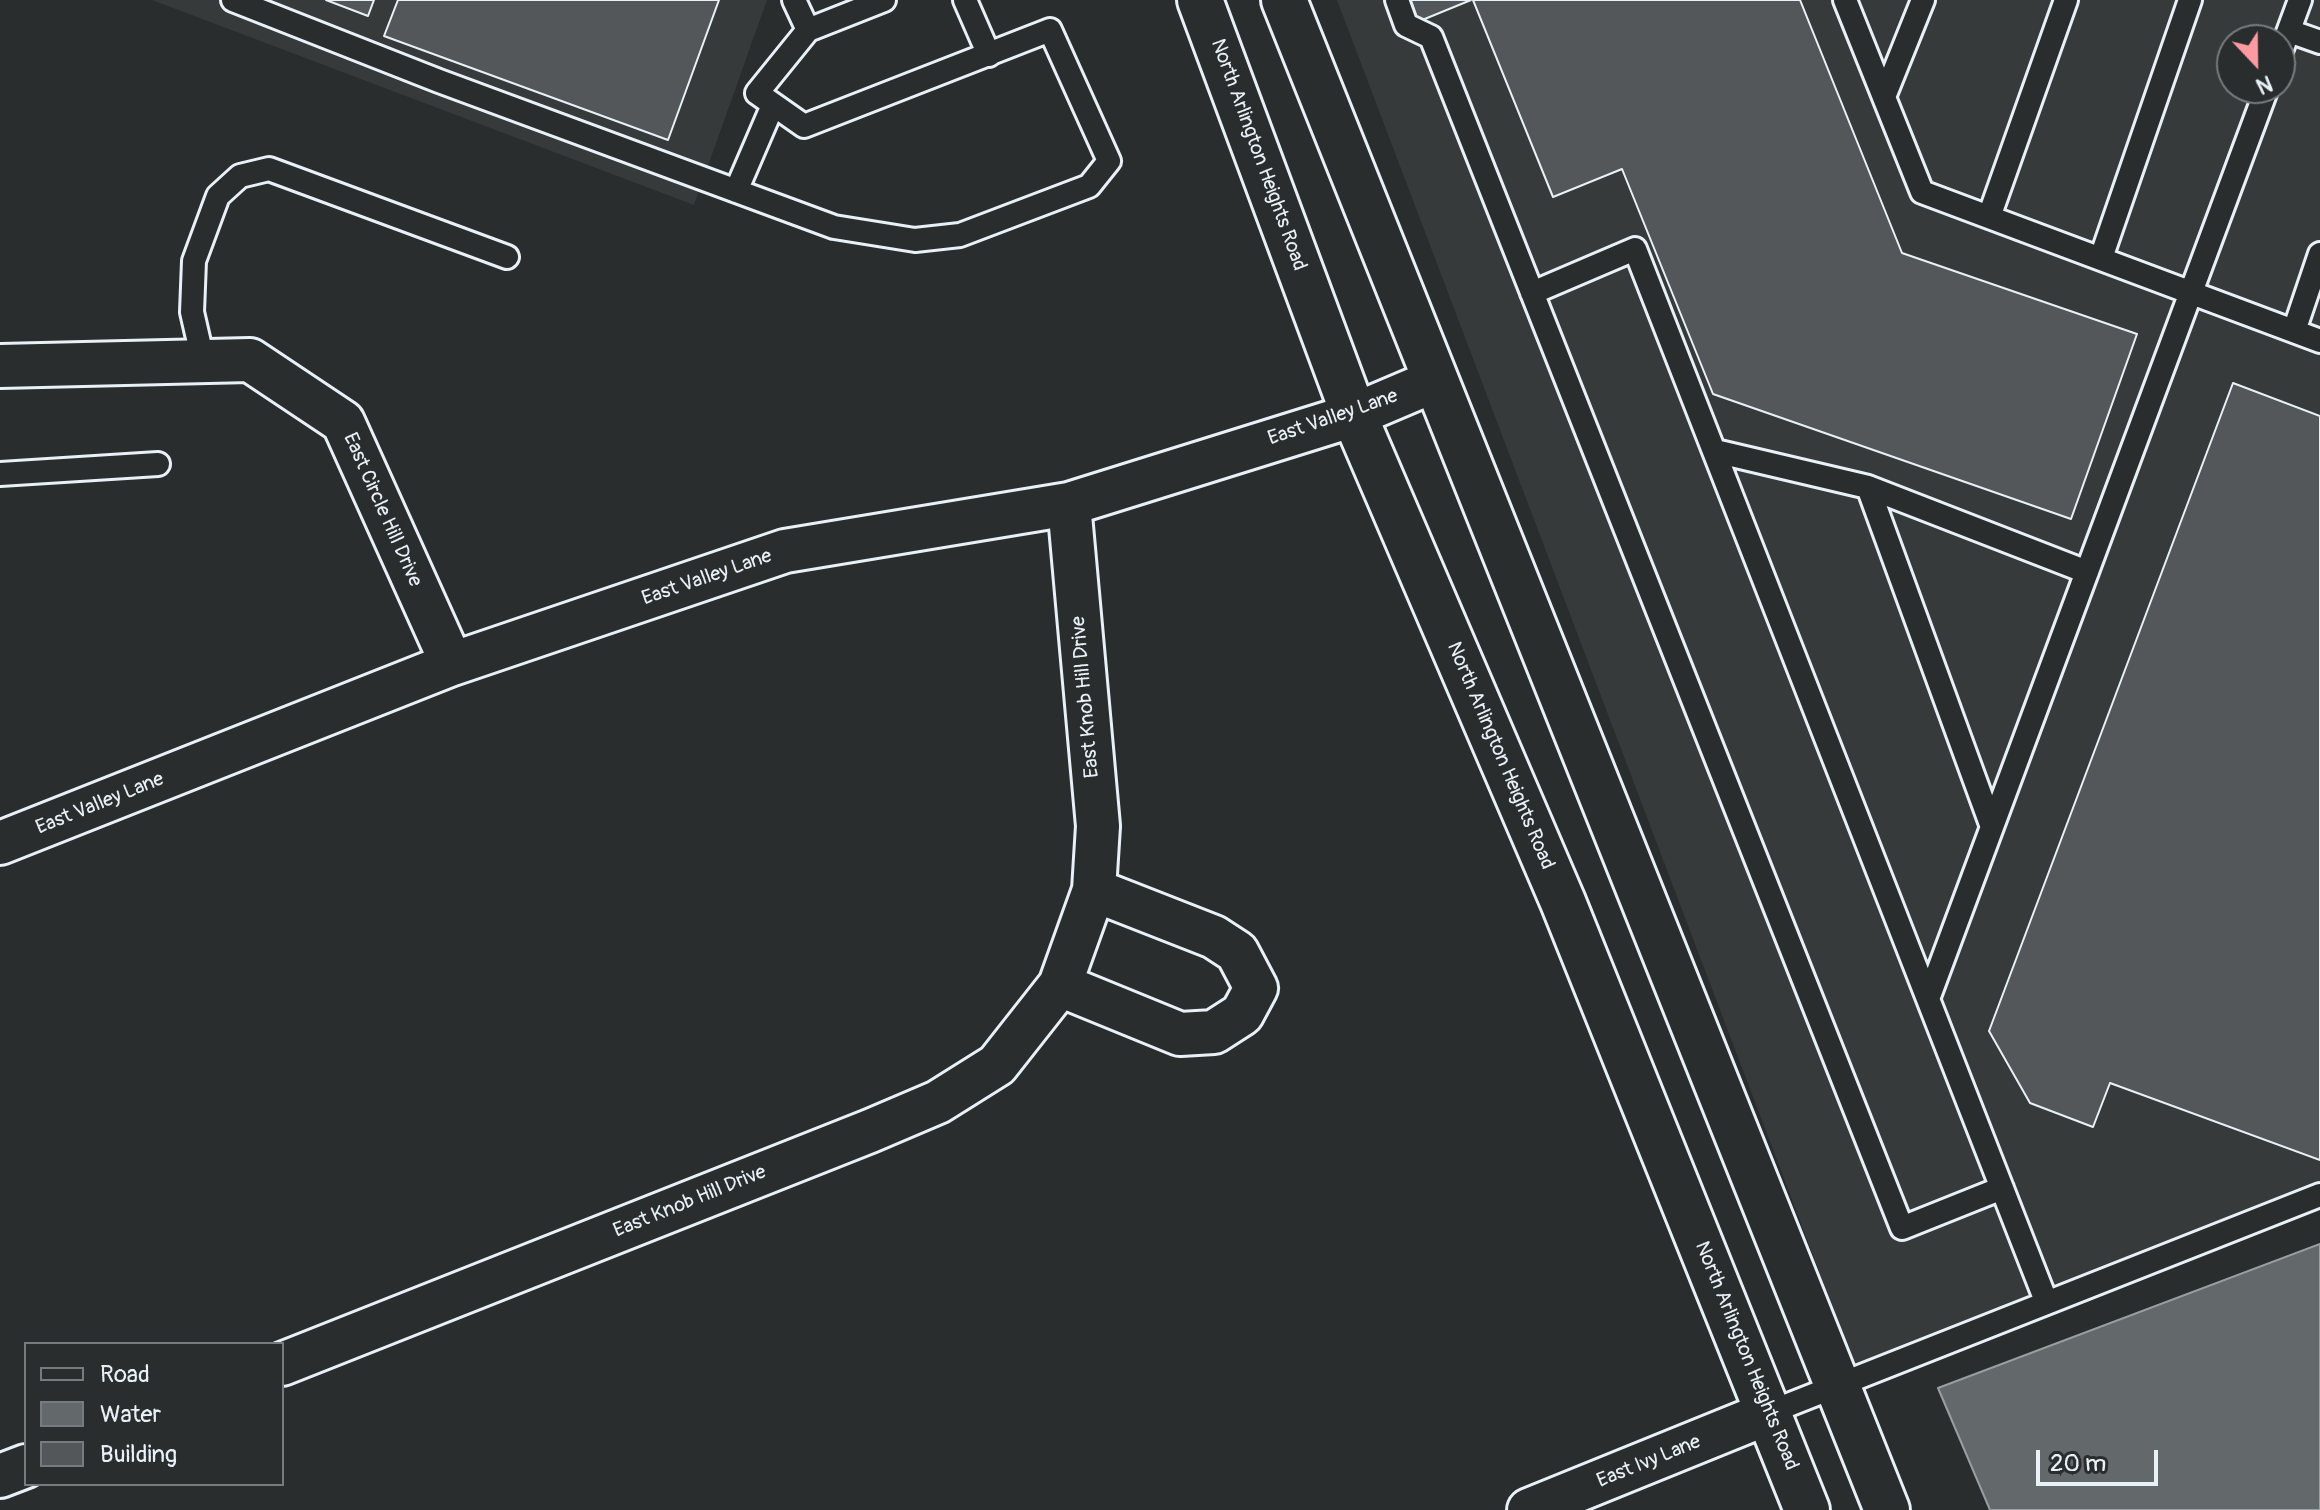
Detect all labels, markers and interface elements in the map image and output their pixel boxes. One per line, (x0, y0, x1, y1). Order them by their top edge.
north arrow (2216, 24, 2296, 104)
street label: North Arlington Heights Road (1205, 36, 1311, 274)
text: N (2252, 69, 2276, 100)
street label: East Valley Lane (1265, 385, 1401, 451)
street label: East Circle Hill Drive (337, 429, 427, 591)
street label: East Valley Lane (639, 545, 775, 611)
street label: East Knob Hill Drive (1067, 615, 1105, 779)
street label: North Arlington Heights Road (1441, 639, 1559, 873)
street label: East Valley Lane (33, 767, 167, 841)
street label: East Knob Hill Drive (610, 1160, 770, 1244)
street label: North Arlington Heights Road (1689, 1238, 1803, 1474)
legend (24, 1342, 284, 1486)
text: Road (100, 1360, 150, 1389)
text: Water (100, 1400, 161, 1429)
street label: East Ivy Lane (1594, 1430, 1704, 1494)
scale bar (2040, 1434, 2162, 1484)
text: Building (100, 1440, 177, 1469)
text: 20 m (2050, 1449, 2106, 1478)

